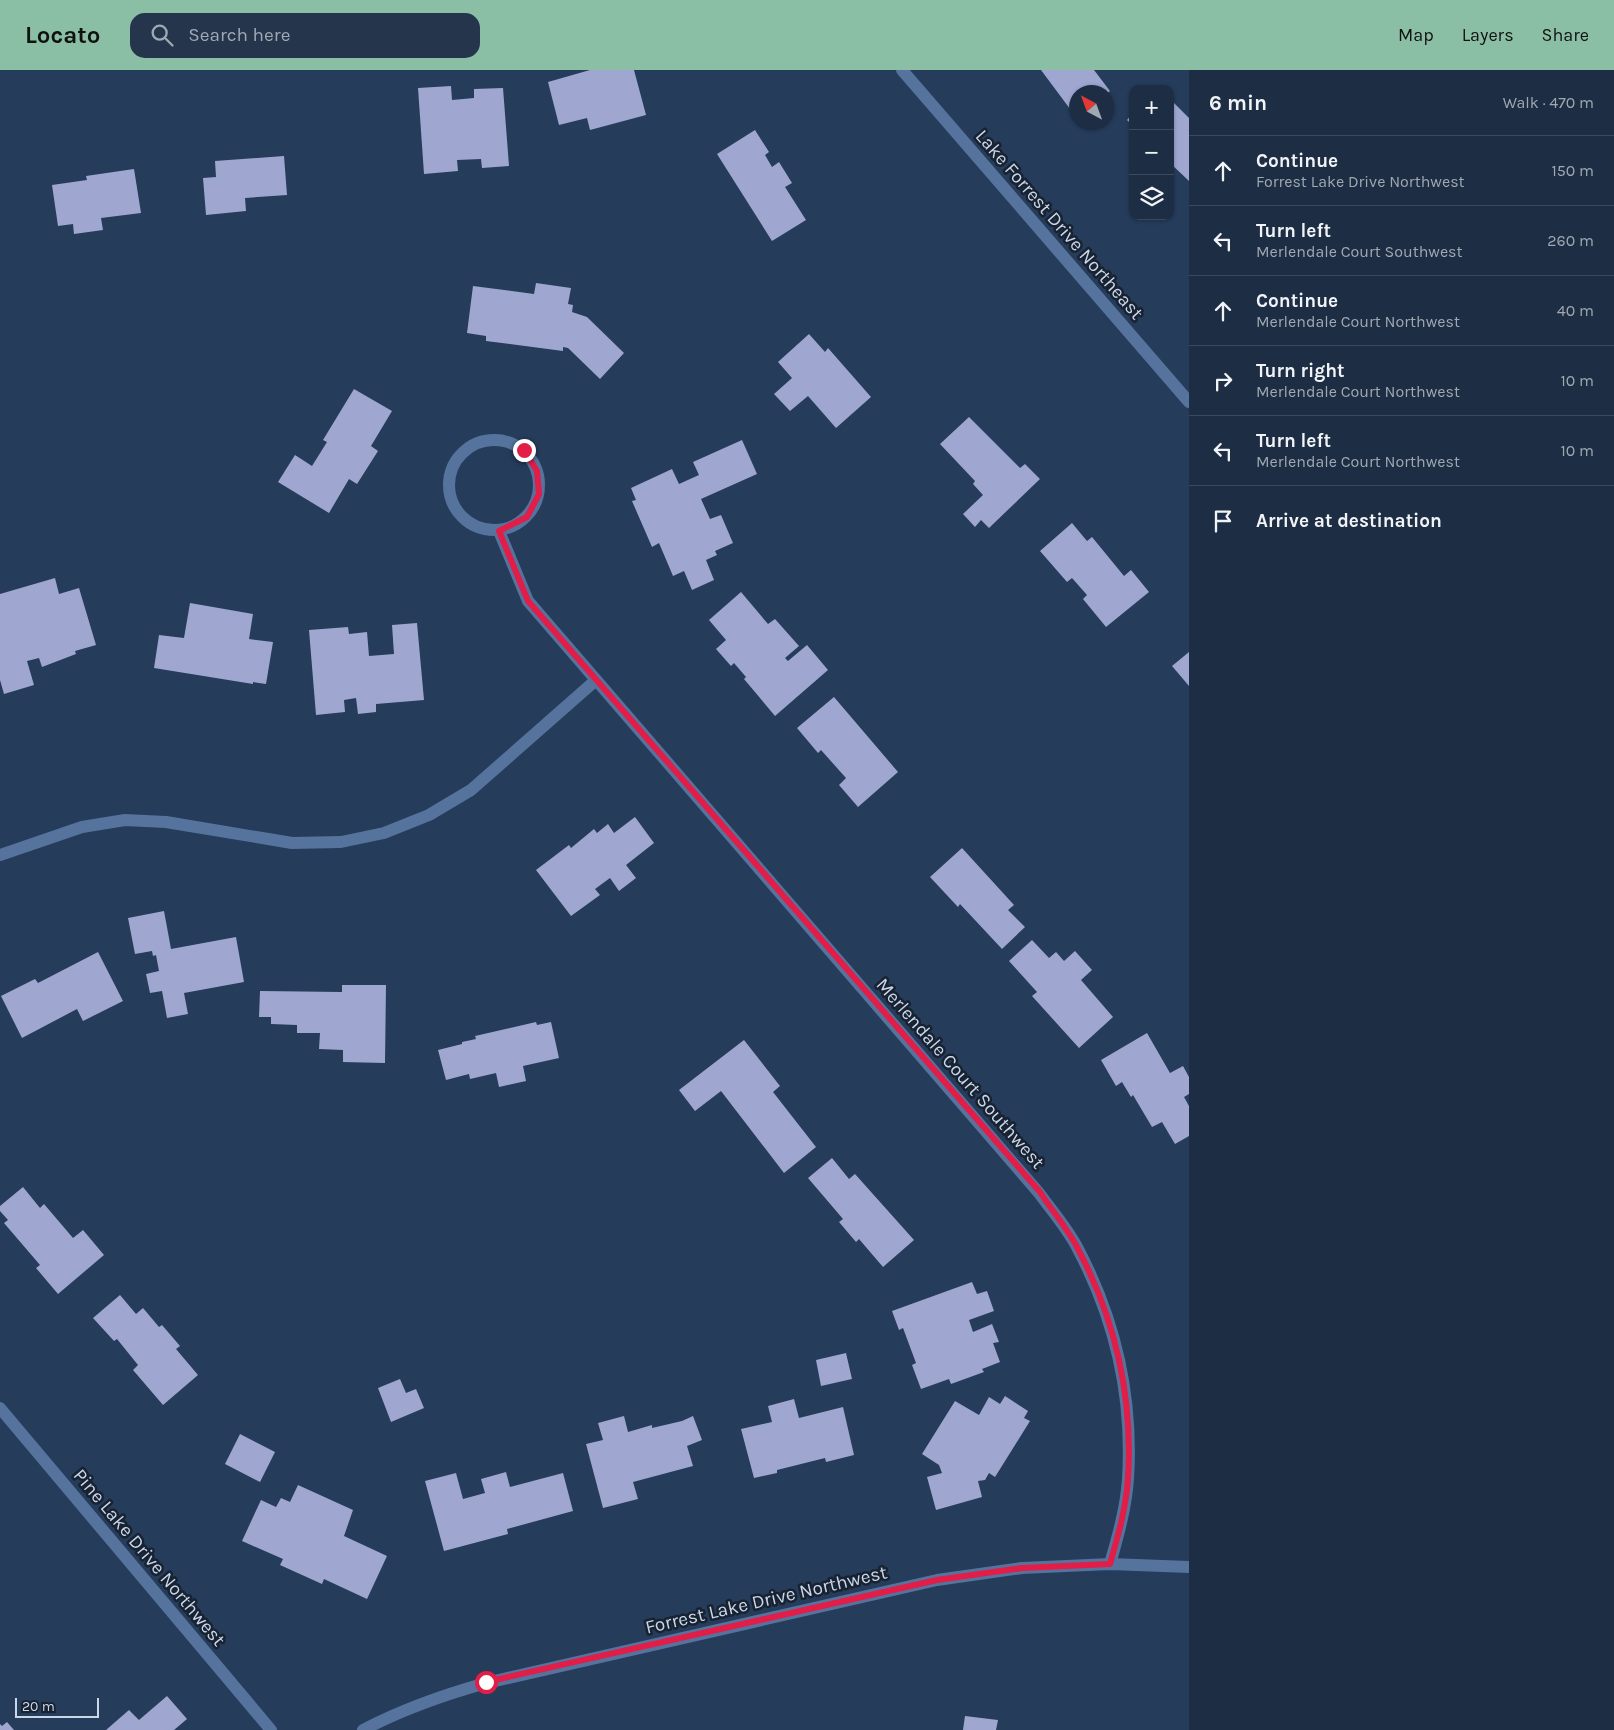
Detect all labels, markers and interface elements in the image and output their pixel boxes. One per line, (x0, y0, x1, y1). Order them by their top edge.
search box (130, 13, 480, 58)
text: Locato (25, 21, 100, 49)
icon: search (148, 21, 176, 49)
text: Search here (188, 24, 290, 46)
text: Map (1398, 24, 1434, 46)
text: Layers (1462, 24, 1514, 46)
text: Share (1542, 24, 1589, 46)
north arrow (1069, 85, 1114, 130)
map controls (1129, 85, 1174, 220)
button: + (1129, 85, 1174, 130)
text: 6 min (1209, 91, 1267, 115)
text: Walk · 470 m (1503, 93, 1594, 112)
street label: Lake Forrest Drive Northeast (971, 125, 1148, 324)
button: − (1129, 130, 1174, 175)
text: Continue (1256, 150, 1338, 172)
icon: ahead (1209, 157, 1237, 185)
text: 150 m (1551, 161, 1594, 180)
text: Forrest Lake Drive Northwest (1256, 172, 1465, 191)
button: layers (1129, 175, 1174, 220)
text: Turn left (1256, 220, 1331, 242)
icon: left (1209, 227, 1237, 255)
text: 260 m (1547, 231, 1594, 250)
text: Merlendale Court Southwest (1256, 242, 1463, 261)
text: Continue (1256, 290, 1338, 312)
icon: ahead (1209, 297, 1237, 325)
text: 40 m (1557, 301, 1594, 320)
text: Merlendale Court Northwest (1256, 312, 1460, 331)
text: Turn right (1256, 360, 1345, 382)
icon: right (1209, 367, 1237, 395)
text: 10 m (1560, 371, 1594, 390)
text: Merlendale Court Northwest (1256, 382, 1460, 401)
text: Turn left (1256, 430, 1331, 452)
icon: left (1209, 437, 1237, 465)
route end (513, 439, 536, 462)
text: 10 m (1560, 441, 1594, 460)
text: Merlendale Court Northwest (1256, 452, 1460, 471)
icon: arrive (1209, 507, 1237, 535)
text: Arrive at destination (1256, 510, 1442, 532)
street label: Merlendale Court Southwest (871, 974, 1049, 1173)
street label: Pine Lake Drive Northwest (69, 1465, 230, 1651)
street label: Forrest Lake Drive Northwest (643, 1561, 889, 1639)
route start (475, 1671, 498, 1694)
scale bar (15, 1695, 99, 1718)
text: 20 m (22, 1698, 55, 1715)

